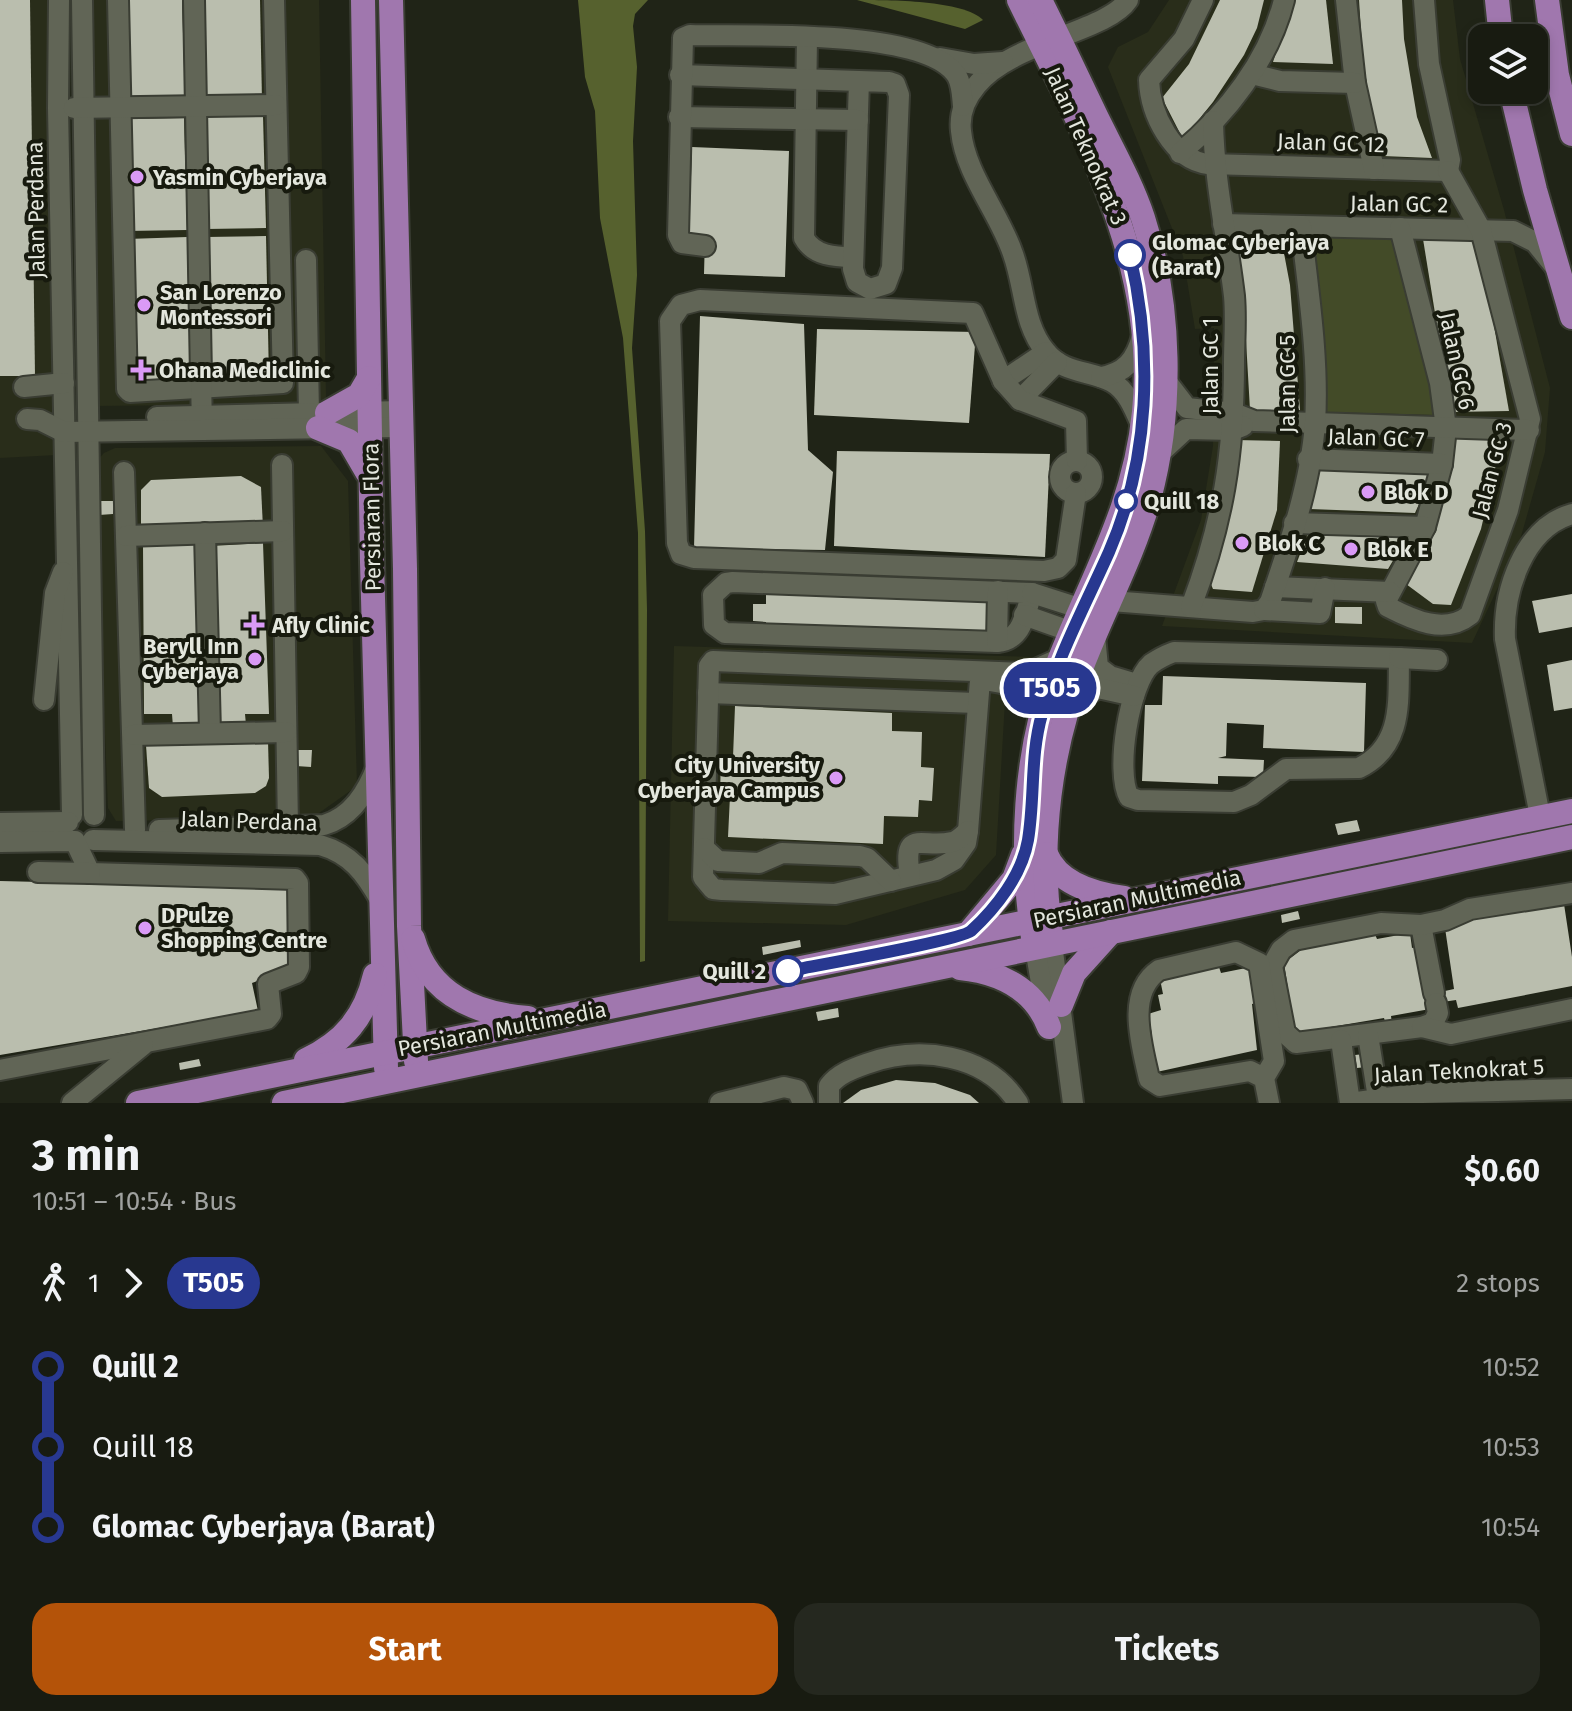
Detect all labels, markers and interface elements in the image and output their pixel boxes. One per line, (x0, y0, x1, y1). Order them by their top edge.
map controls (1468, 24, 1548, 104)
button: layers (1468, 24, 1548, 104)
street label: Jalan Teknokrat 3 (1039, 63, 1133, 229)
street label: Jalan GC 12 (1277, 128, 1385, 158)
street label: Jalan Perdana (21, 141, 51, 279)
place label: Yasmin Cyberjaya (152, 164, 327, 191)
marker: Yasmin Cyberjaya (128, 168, 146, 186)
street label: Jalan GC 2 (1350, 190, 1448, 218)
place label: Glomac Cyberjaya (Barat) (1152, 229, 1330, 281)
marker: Glomac Cyberjaya (Barat) (1115, 240, 1145, 270)
place label: San Lorenzo Montessori (160, 279, 282, 331)
marker: San Lorenzo Montessori (135, 296, 153, 314)
street label: Jalan GC 6 (1433, 310, 1481, 412)
street label: Jalan GC 1 (1197, 317, 1224, 415)
street label: Jalan GC 5 (1274, 335, 1301, 433)
place label: Ohana Mediclinic (159, 357, 331, 384)
marker: Ohana Mediclinic (130, 359, 152, 381)
street label: Jalan GC 3 (1466, 419, 1518, 521)
street label: Jalan GC 7 (1327, 423, 1425, 453)
street label: Persiaran Flora (357, 442, 387, 592)
place label: Blok D (1384, 479, 1449, 506)
marker: Blok D (1359, 483, 1377, 501)
place label: Quill 18 (1144, 488, 1219, 515)
marker: Quill 18 (1115, 490, 1137, 512)
place label: Blok C (1258, 530, 1321, 557)
marker: Blok C (1233, 534, 1251, 552)
place label: Blok E (1367, 536, 1429, 563)
marker: Blok E (1342, 540, 1360, 558)
place label: Afly Clinic (271, 612, 370, 639)
marker: Afly Clinic (243, 614, 265, 636)
place label: Beryll Inn Cyberjaya (141, 633, 239, 685)
marker: Beryll Inn Cyberjaya (246, 650, 264, 668)
line badge: T505 (994, 662, 1106, 714)
text: T505 (1020, 671, 1080, 704)
place label: City University Cyberjaya Campus (638, 752, 821, 804)
marker: City University Cyberjaya Campus (827, 769, 845, 787)
street label: Jalan Perdana (180, 805, 318, 837)
street label: Persiaran Multimedia (1031, 864, 1243, 934)
place label: DPulze Shopping Centre (161, 902, 327, 954)
marker: DPulze Shopping Centre (136, 919, 154, 937)
marker: Quill 2 (773, 956, 803, 986)
place label: Quill 2 (702, 958, 766, 985)
street label: Persiaran Multimedia (395, 996, 609, 1062)
street label: Jalan Teknokrat 5 (1373, 1053, 1545, 1089)
text: 3 min (32, 1129, 140, 1182)
text: $0.60 (1465, 1153, 1540, 1189)
text: 10:51 – 10:54 · Bus (32, 1186, 236, 1217)
icon: walk (32, 1261, 76, 1305)
icon: forward (111, 1261, 155, 1305)
text: T505 (183, 1266, 244, 1299)
text: 1 (88, 1268, 99, 1299)
text: 2 stops (1456, 1268, 1540, 1299)
text: Quill 2 (92, 1349, 179, 1385)
text: 10:52 (1482, 1352, 1540, 1383)
text: Quill 18 (92, 1429, 194, 1465)
text: 10:53 (1482, 1432, 1540, 1463)
text: Glomac Cyberjaya (Barat) (92, 1509, 435, 1545)
text: 10:54 (1481, 1512, 1540, 1543)
button: Start (32, 1603, 778, 1695)
button: Tickets (794, 1603, 1540, 1695)

